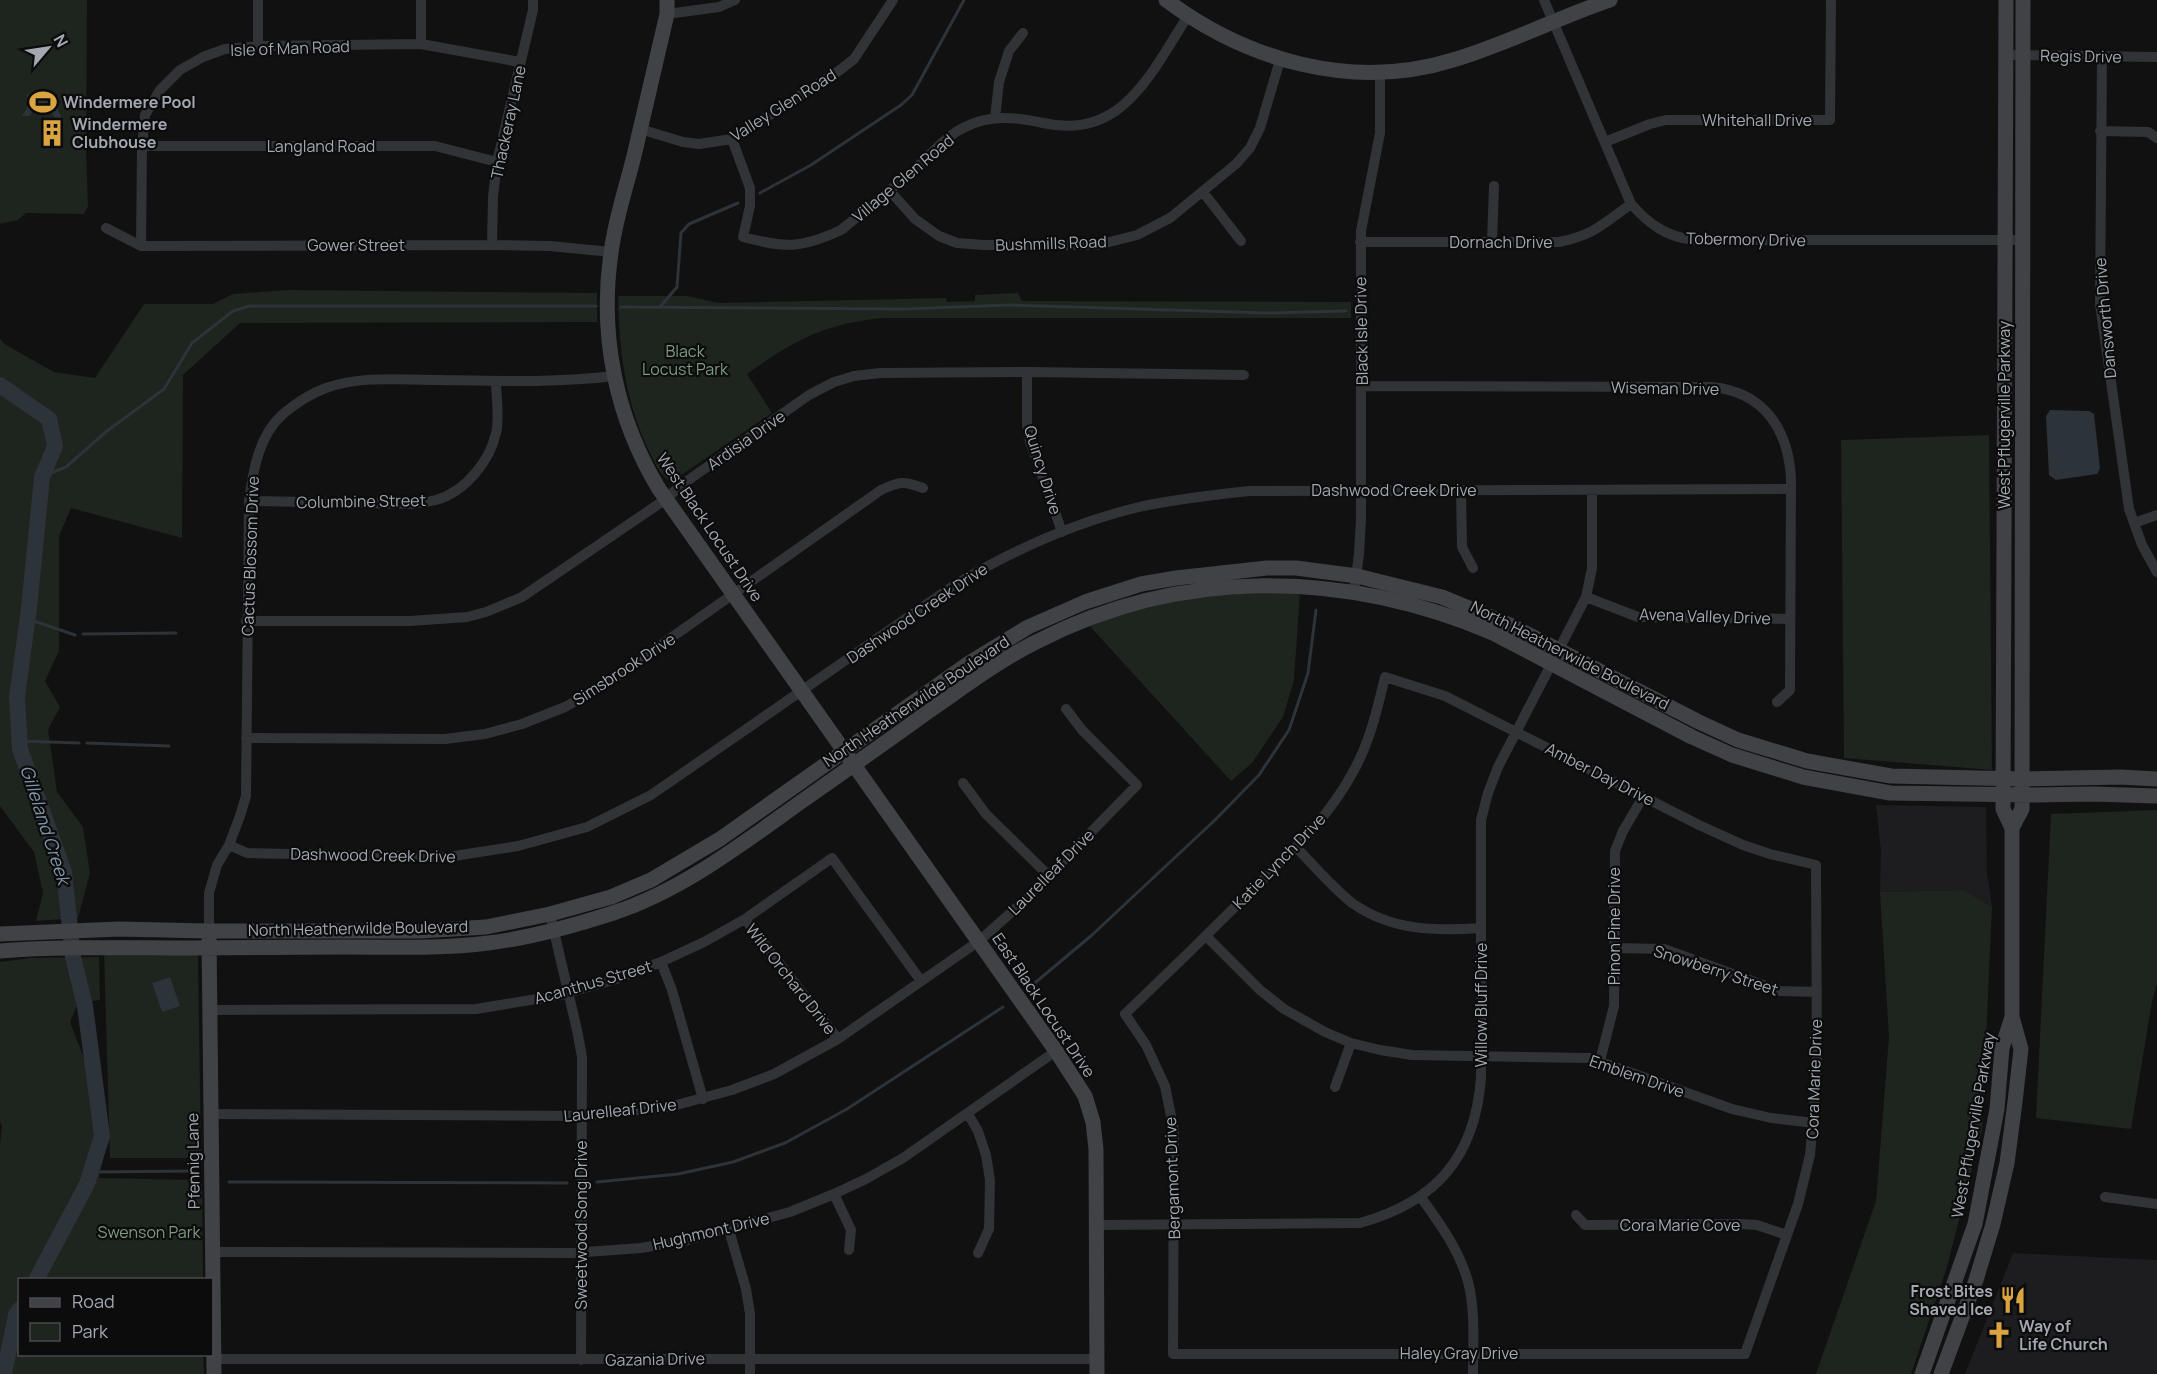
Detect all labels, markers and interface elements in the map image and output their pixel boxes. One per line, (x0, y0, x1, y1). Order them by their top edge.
north arrow (18, 18, 78, 78)
text: N (49, 30, 74, 51)
street label: Isle of Man Road (230, 35, 350, 61)
street label: Regis Drive (2040, 44, 2122, 68)
street label: Thackeray Lane (485, 63, 531, 181)
street label: Valley Glen Road (726, 64, 840, 146)
sports icon: Windermere Pool (28, 87, 58, 117)
place label: Windermere Pool (63, 91, 196, 113)
street label: Whitehall Drive (1702, 109, 1812, 131)
place label: Windermere Clubhouse (72, 113, 168, 153)
building icon: Windermere Clubhouse (37, 118, 67, 148)
street label: Village Glen Road (848, 129, 958, 227)
street label: Langland Road (267, 135, 375, 157)
street label: Tobermory Drive (1686, 227, 1806, 251)
street label: Bushmills Road (995, 230, 1107, 256)
street label: Dornach Drive (1449, 231, 1553, 253)
street label: Gower Street (307, 234, 405, 256)
street label: Dansworth Drive (2089, 257, 2121, 379)
street label: Black Isle Drive (1349, 277, 1373, 385)
street label: West Pflugerville Parkway (1993, 320, 2015, 509)
park label: Black Locust Park (642, 340, 729, 380)
street label: Wiseman Drive (1611, 376, 1719, 400)
street label: Ardisia Drive (703, 405, 789, 475)
street label: Quincy Drive (1019, 423, 1067, 517)
street label: West Black Locust Drive (652, 448, 768, 606)
street label: Cactus Blossom Drive (236, 476, 264, 636)
street label: Dashwood Creek Drive (1311, 479, 1477, 501)
street label: Columbine Street (296, 489, 426, 513)
street label: Dashwood Creek Drive (842, 558, 992, 668)
street label: North Heatherwilde Boulevard (1467, 595, 1673, 715)
street label: Avena Valley Drive (1639, 603, 1771, 629)
street label: Simsbrook Drive (568, 628, 680, 710)
street label: North Heatherwilde Boulevard (819, 630, 1013, 772)
street label: Amber Day Drive (1542, 737, 1658, 811)
water label: Gilleland Creek (15, 762, 77, 890)
street label: Katie Lynch Drive (1228, 808, 1330, 914)
street label: Laurelleaf Drive (1003, 824, 1099, 920)
street label: Dashwood Creek Drive (290, 843, 456, 867)
street label: Pinon Pine Drive (1603, 867, 1625, 985)
street label: North Heatherwilde Boulevard (248, 915, 468, 941)
street label: Wild Orchard Drive (741, 919, 841, 1039)
street label: East Black Locust Drive (987, 928, 1101, 1082)
street label: Snowberry Street (1651, 940, 1781, 1000)
street label: Willow Bluff Drive (1470, 943, 1492, 1067)
street label: Acanthus Street (532, 955, 654, 1009)
street label: Cora Marie Drive (1801, 1019, 1827, 1139)
street label: West Pflugerville Parkway (1946, 1030, 2000, 1220)
street label: Emblem Drive (1587, 1049, 1687, 1103)
street label: Laurelleaf Drive (562, 1093, 678, 1127)
street label: Pfennig Lane (181, 1113, 205, 1209)
street label: Bergamont Drive (1159, 1116, 1185, 1240)
street label: Sweetwood Song Drive (570, 1140, 592, 1310)
street label: Hughmont Drive (651, 1207, 771, 1255)
street label: Cora Marie Cove (1620, 1214, 1740, 1236)
park label: Swenson Park (98, 1221, 202, 1243)
legend (18, 1278, 213, 1356)
place label: Frost Bites Shaved Ice (1909, 1280, 1993, 1320)
restaurant icon: Frost Bites Shaved Ice (1998, 1285, 2028, 1315)
text: Road (72, 1289, 115, 1313)
place label: Way of Life Church (2019, 1315, 2108, 1355)
text: Park (72, 1319, 109, 1343)
church icon: Way of Life Church (1984, 1320, 2014, 1350)
street label: Haley Gray Drive (1400, 1342, 1518, 1364)
street label: Gazania Drive (605, 1347, 705, 1371)

